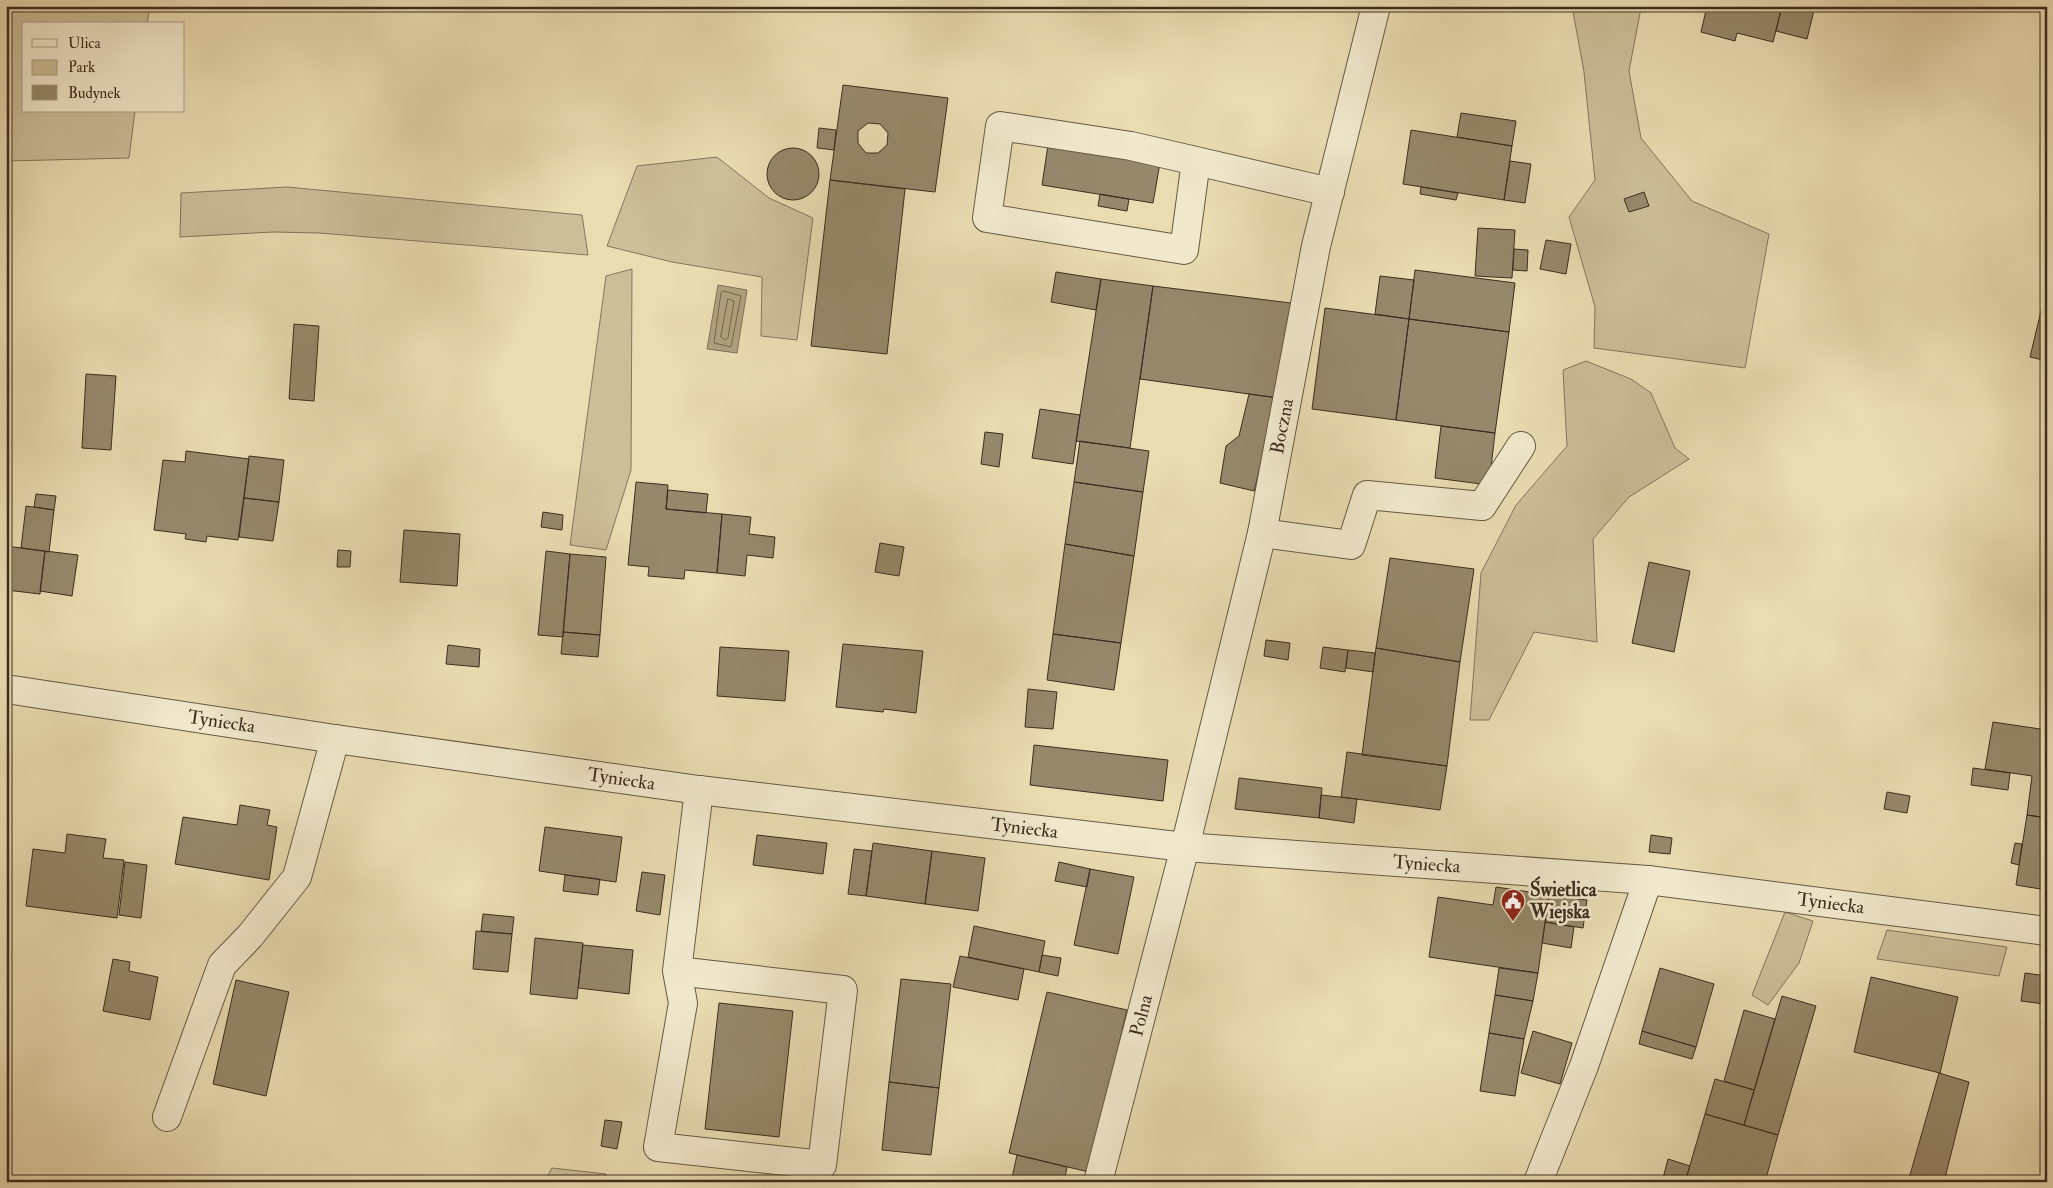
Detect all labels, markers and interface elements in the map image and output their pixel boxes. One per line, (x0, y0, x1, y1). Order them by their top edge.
legend (22, 22, 185, 112)
text: Ulica (68, 34, 101, 53)
text: Park (68, 58, 95, 77)
text: Budynek (68, 84, 121, 103)
street label: Boczna (1265, 396, 1299, 456)
street label: Tyniecka (186, 705, 257, 739)
street label: Tyniecka (586, 763, 657, 796)
street label: Tyniecka (989, 812, 1060, 844)
street label: Tyniecka (1392, 850, 1462, 879)
place label: Świetlica Wiejska (1529, 876, 1598, 924)
street label: Tyniecka (1796, 887, 1866, 920)
public building icon: Świetlica Wiejska (1500, 888, 1526, 922)
street label: Polna (1124, 992, 1158, 1039)

